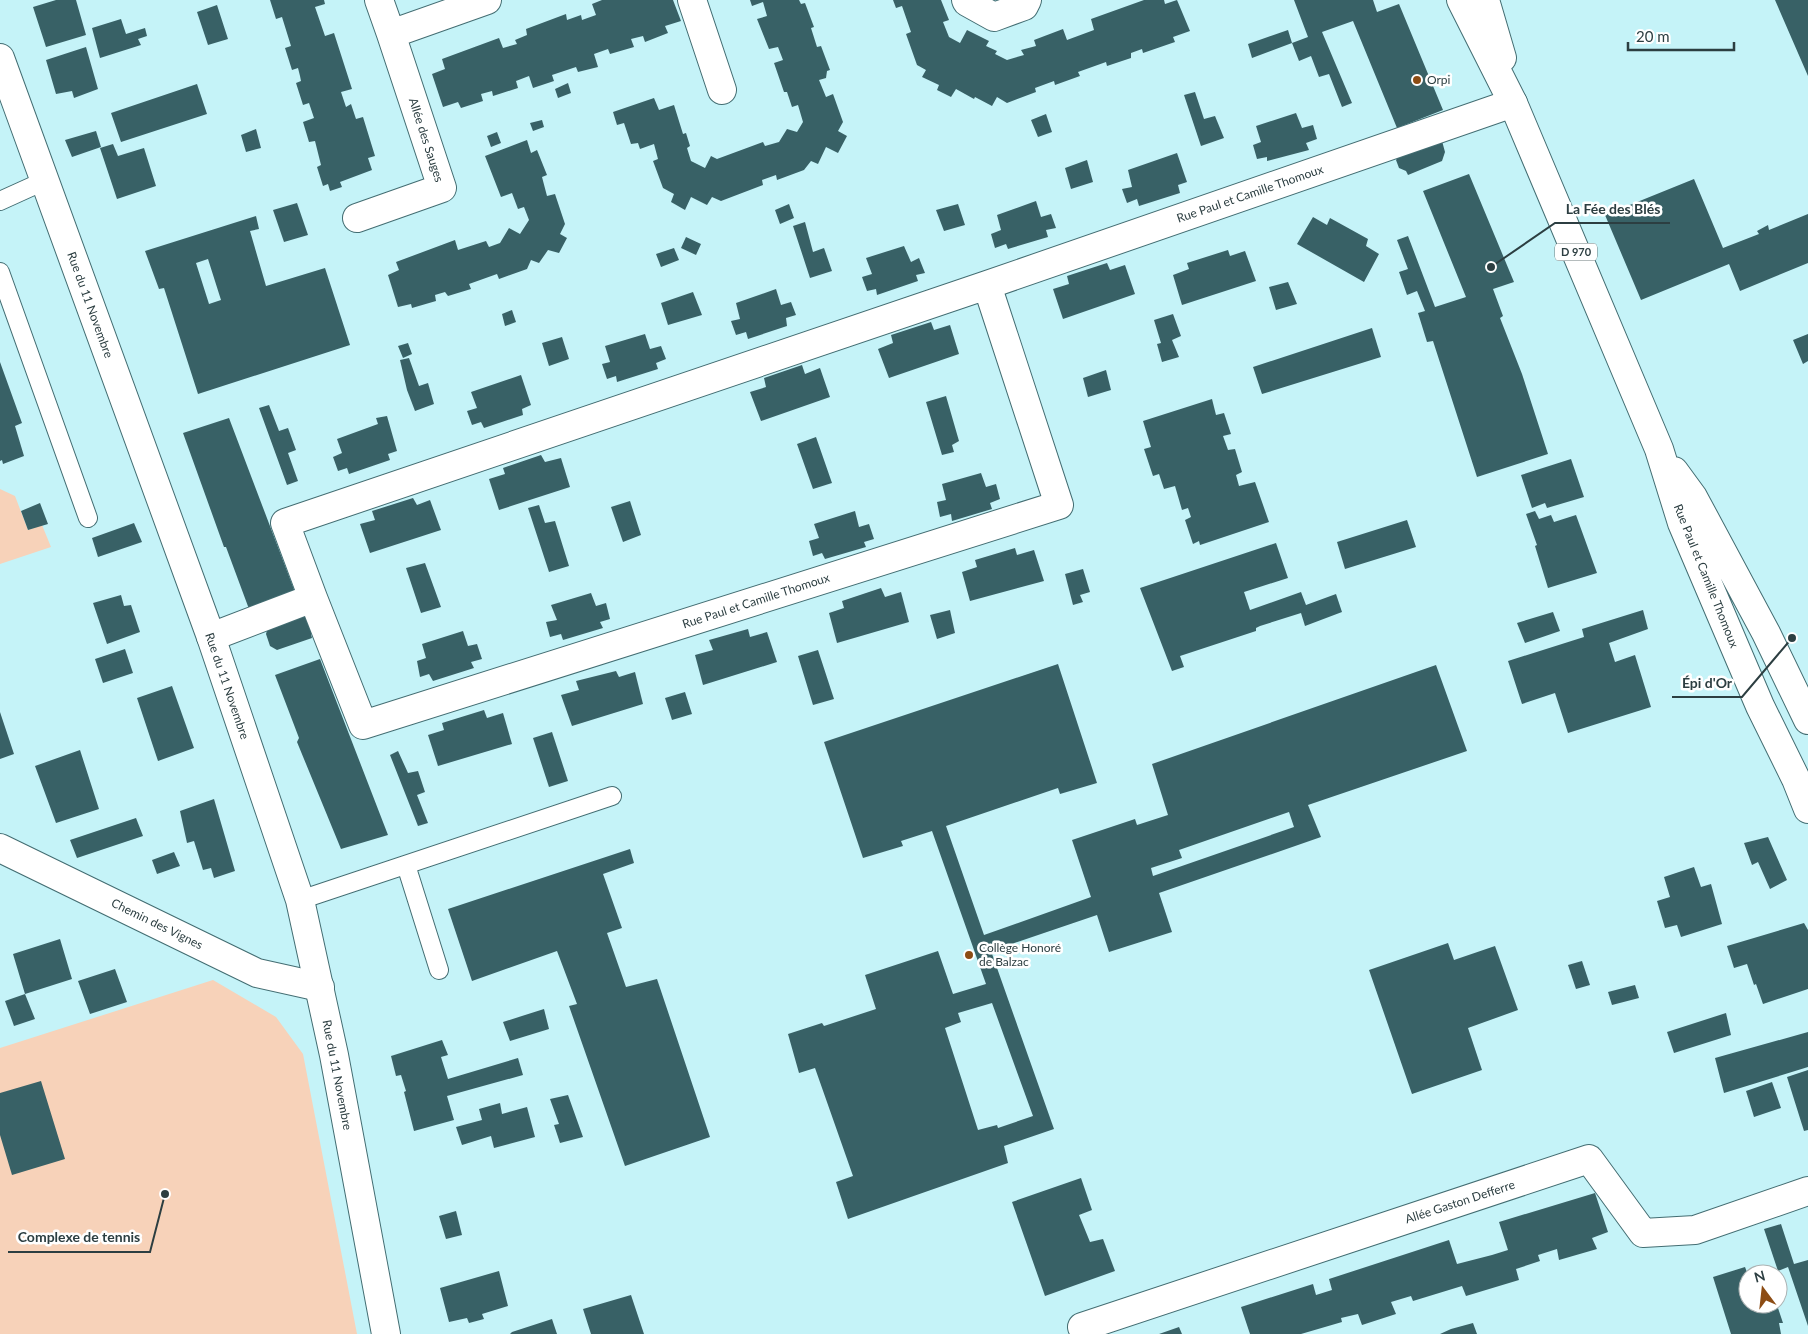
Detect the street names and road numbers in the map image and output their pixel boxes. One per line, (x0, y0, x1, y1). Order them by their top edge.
street label: Allée des Sauges (406, 96, 447, 184)
street label: Rue Paul et Camille Thomoux (1175, 161, 1325, 226)
road number: D 970 (1555, 243, 1597, 260)
street label: Rue du 11 Novembre (64, 250, 117, 360)
street label: Rue Paul et Camille Thomoux (1671, 502, 1742, 650)
street label: Rue Paul et Camille Thomoux (680, 570, 831, 631)
street label: Rue du 11 Novembre (202, 631, 253, 741)
street label: Chemin des Vignes (109, 895, 205, 952)
street label: Rue du 11 Novembre (319, 1019, 356, 1131)
street label: Allée Gaston Defferre (1403, 1177, 1517, 1226)

